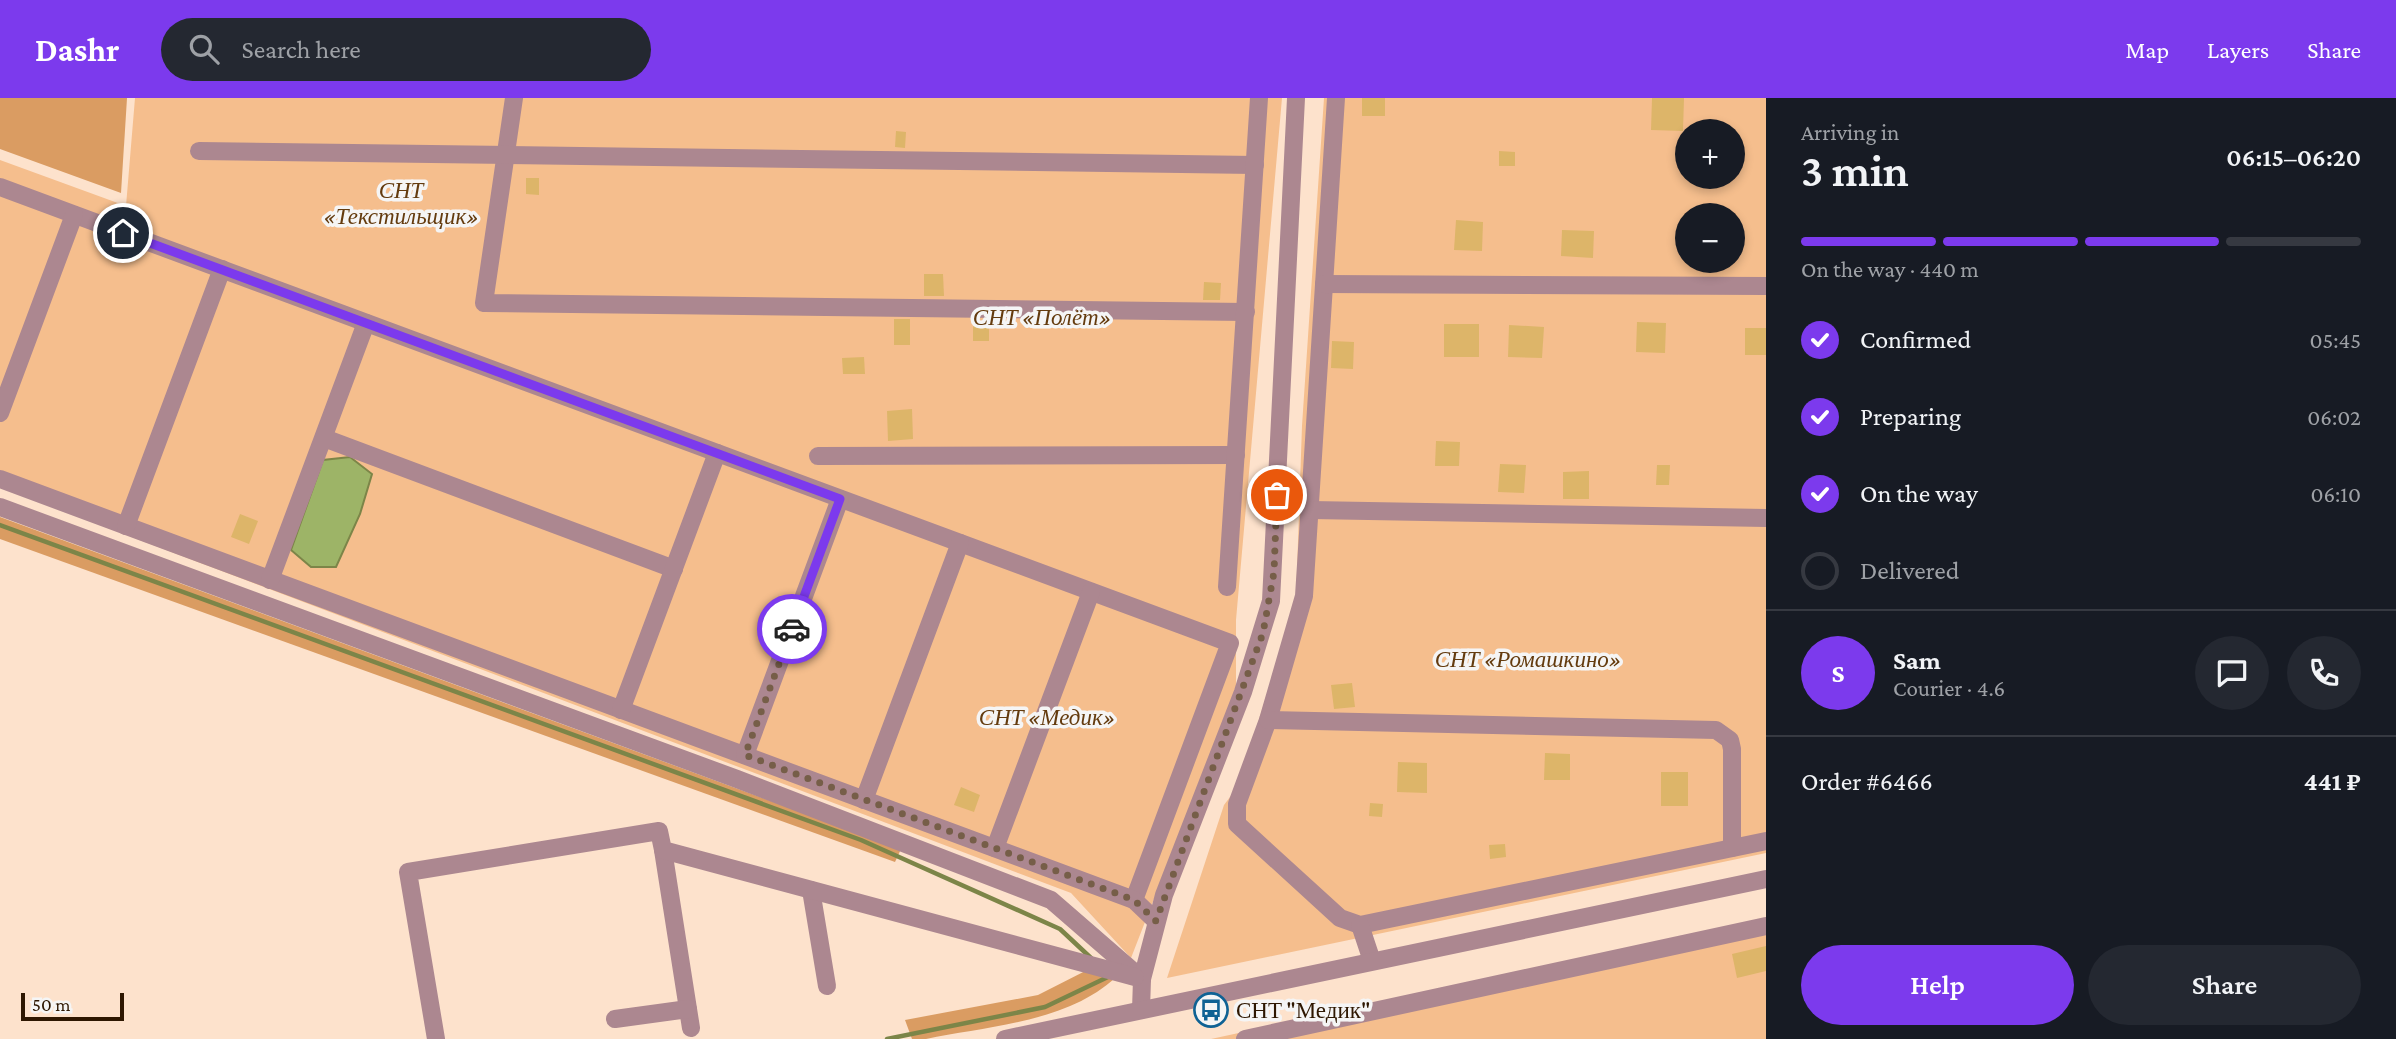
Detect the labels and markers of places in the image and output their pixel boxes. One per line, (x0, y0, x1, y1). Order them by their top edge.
pin (93, 203, 153, 263)
pin (1247, 465, 1307, 525)
bus stop icon: СНТ "Медик" (1192, 991, 1230, 1029)
place label: СНТ "Медик" (1236, 997, 1370, 1023)

